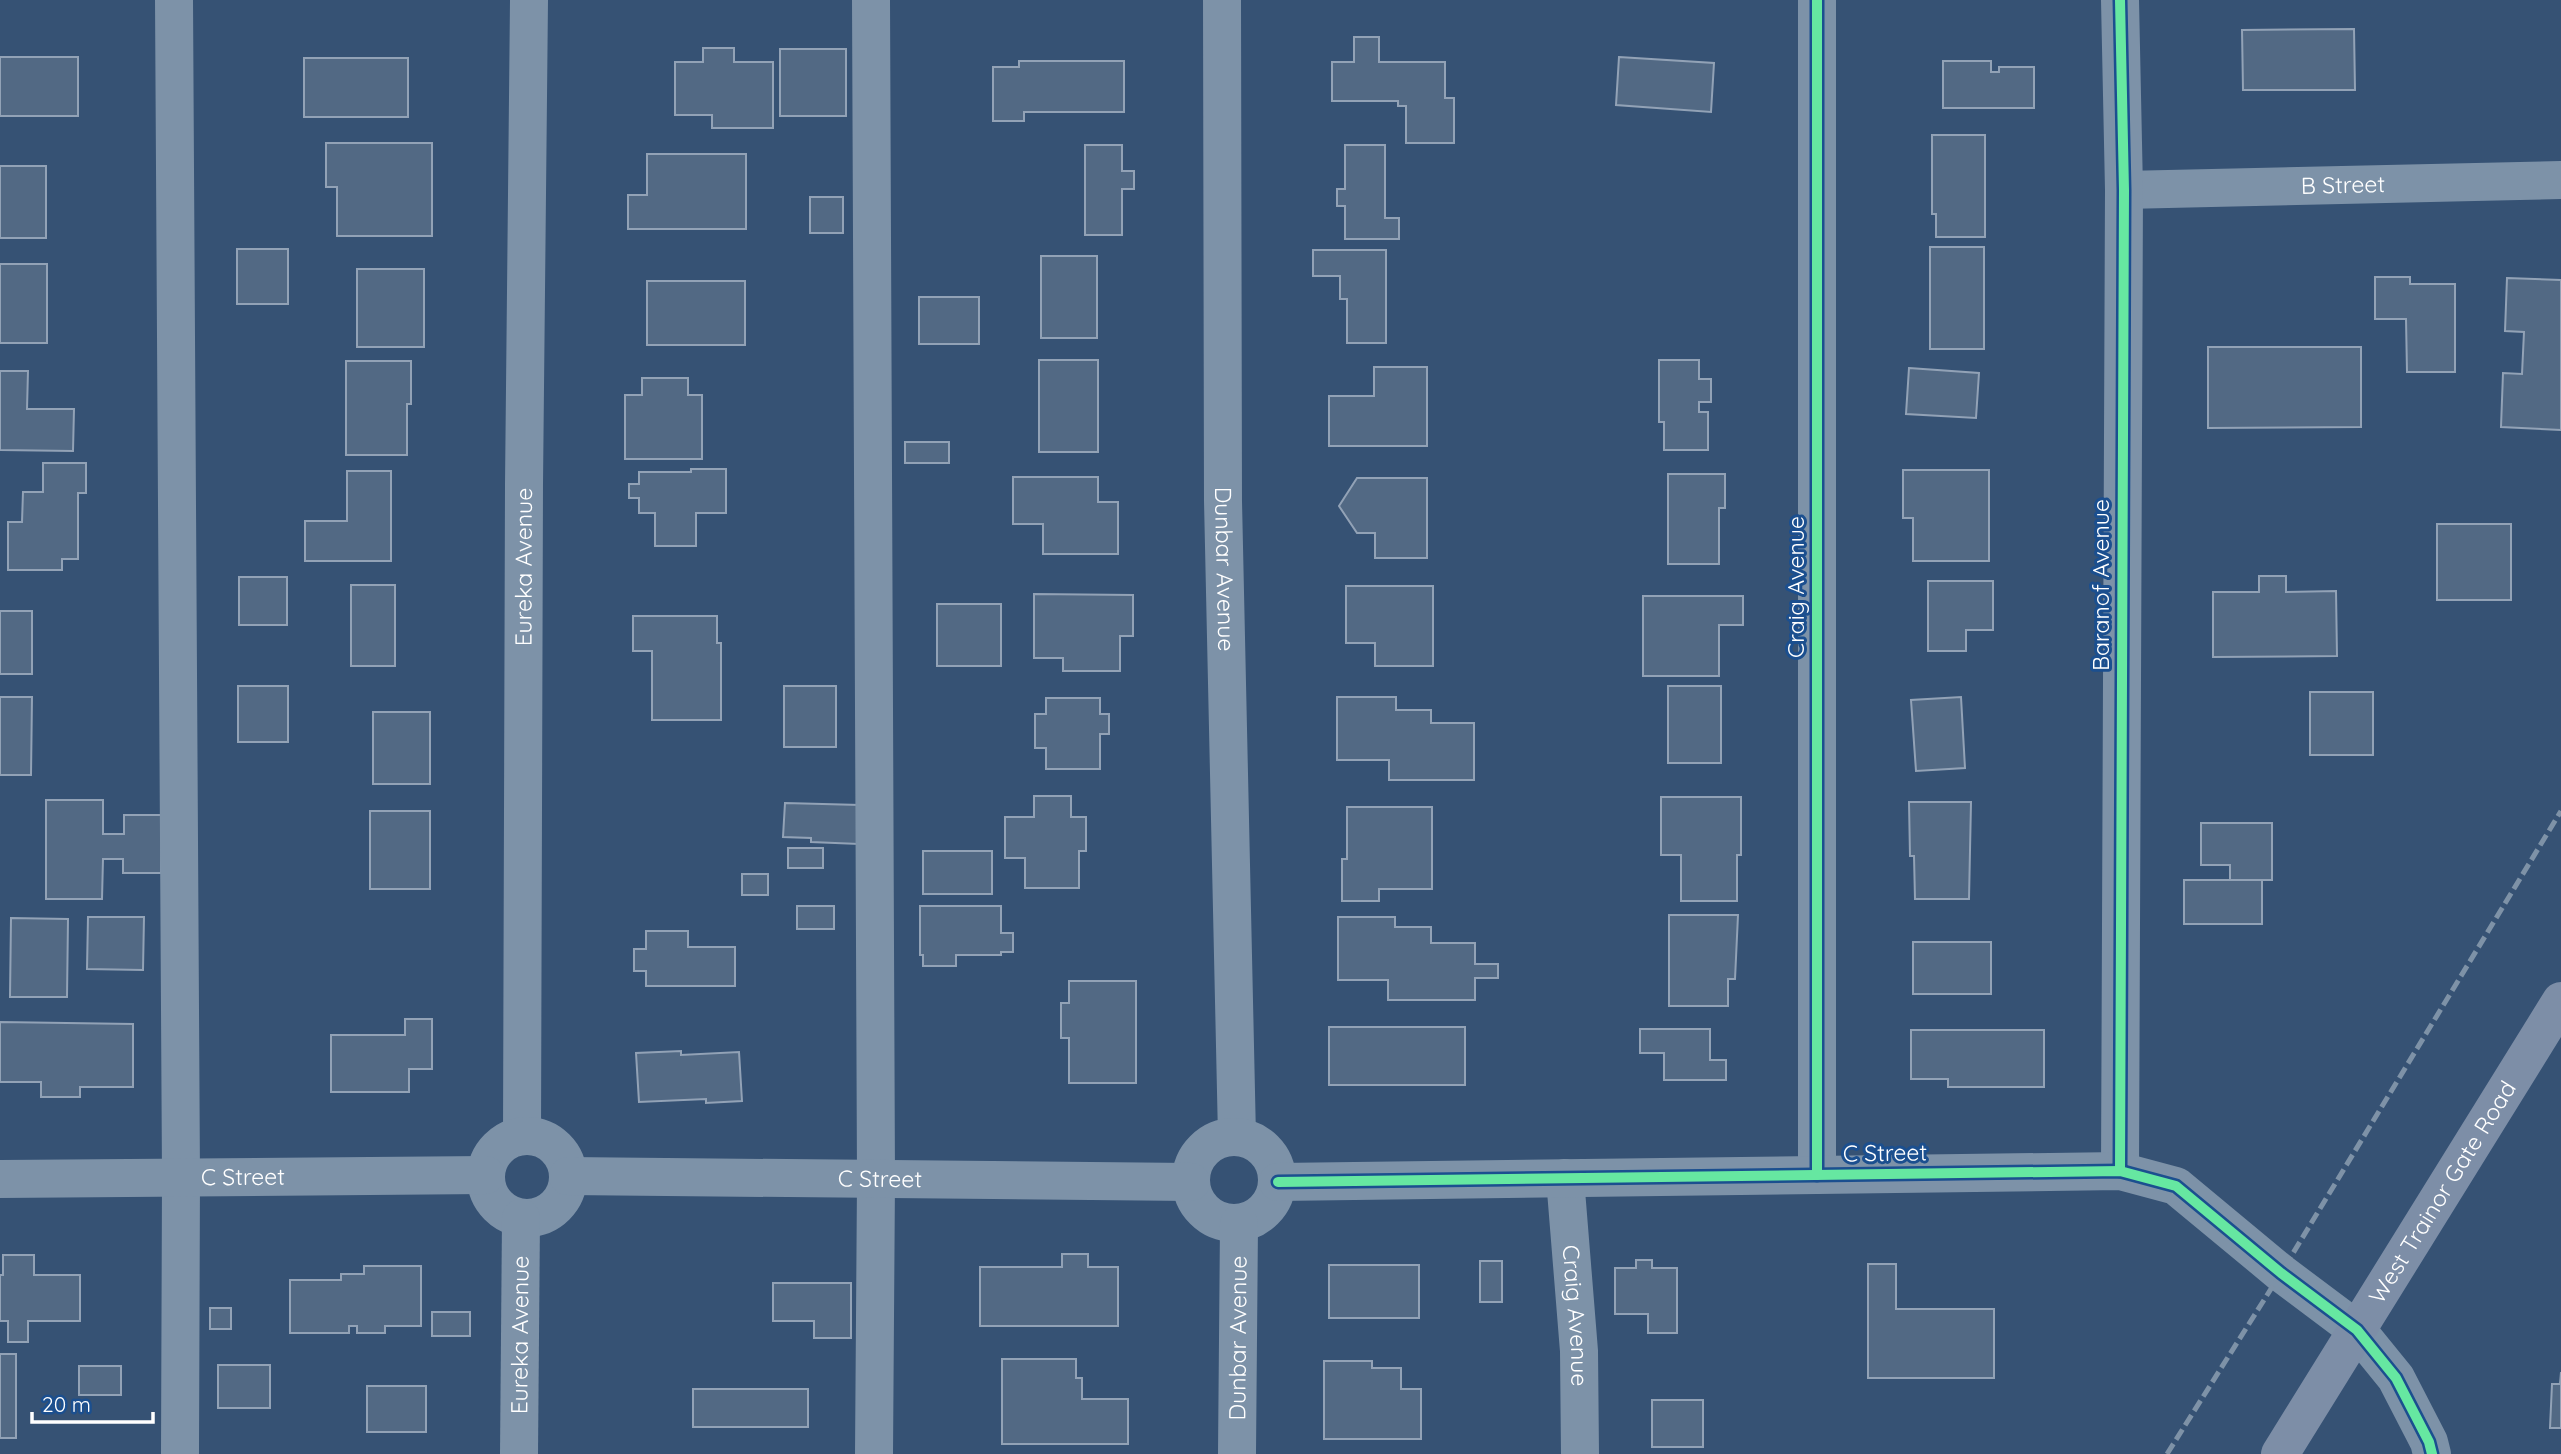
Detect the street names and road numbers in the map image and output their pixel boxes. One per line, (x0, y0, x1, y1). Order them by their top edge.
street label: B Street (2301, 169, 2386, 200)
street label: Dunbar Avenue (1209, 487, 1241, 652)
street label: Eureka Avenue (509, 488, 538, 646)
street label: Baranof Avenue (2086, 499, 2115, 671)
street label: Craig Avenue (1781, 516, 1810, 658)
street label: West Trainor Gate Road (2362, 1075, 2522, 1309)
street label: C Street (1843, 1137, 1928, 1168)
street label: C Street (201, 1162, 285, 1191)
street label: C Street (838, 1164, 922, 1193)
street label: Craig Avenue (1556, 1244, 1594, 1386)
street label: Eureka Avenue (504, 1256, 535, 1414)
street label: Dunbar Avenue (1222, 1256, 1253, 1420)

